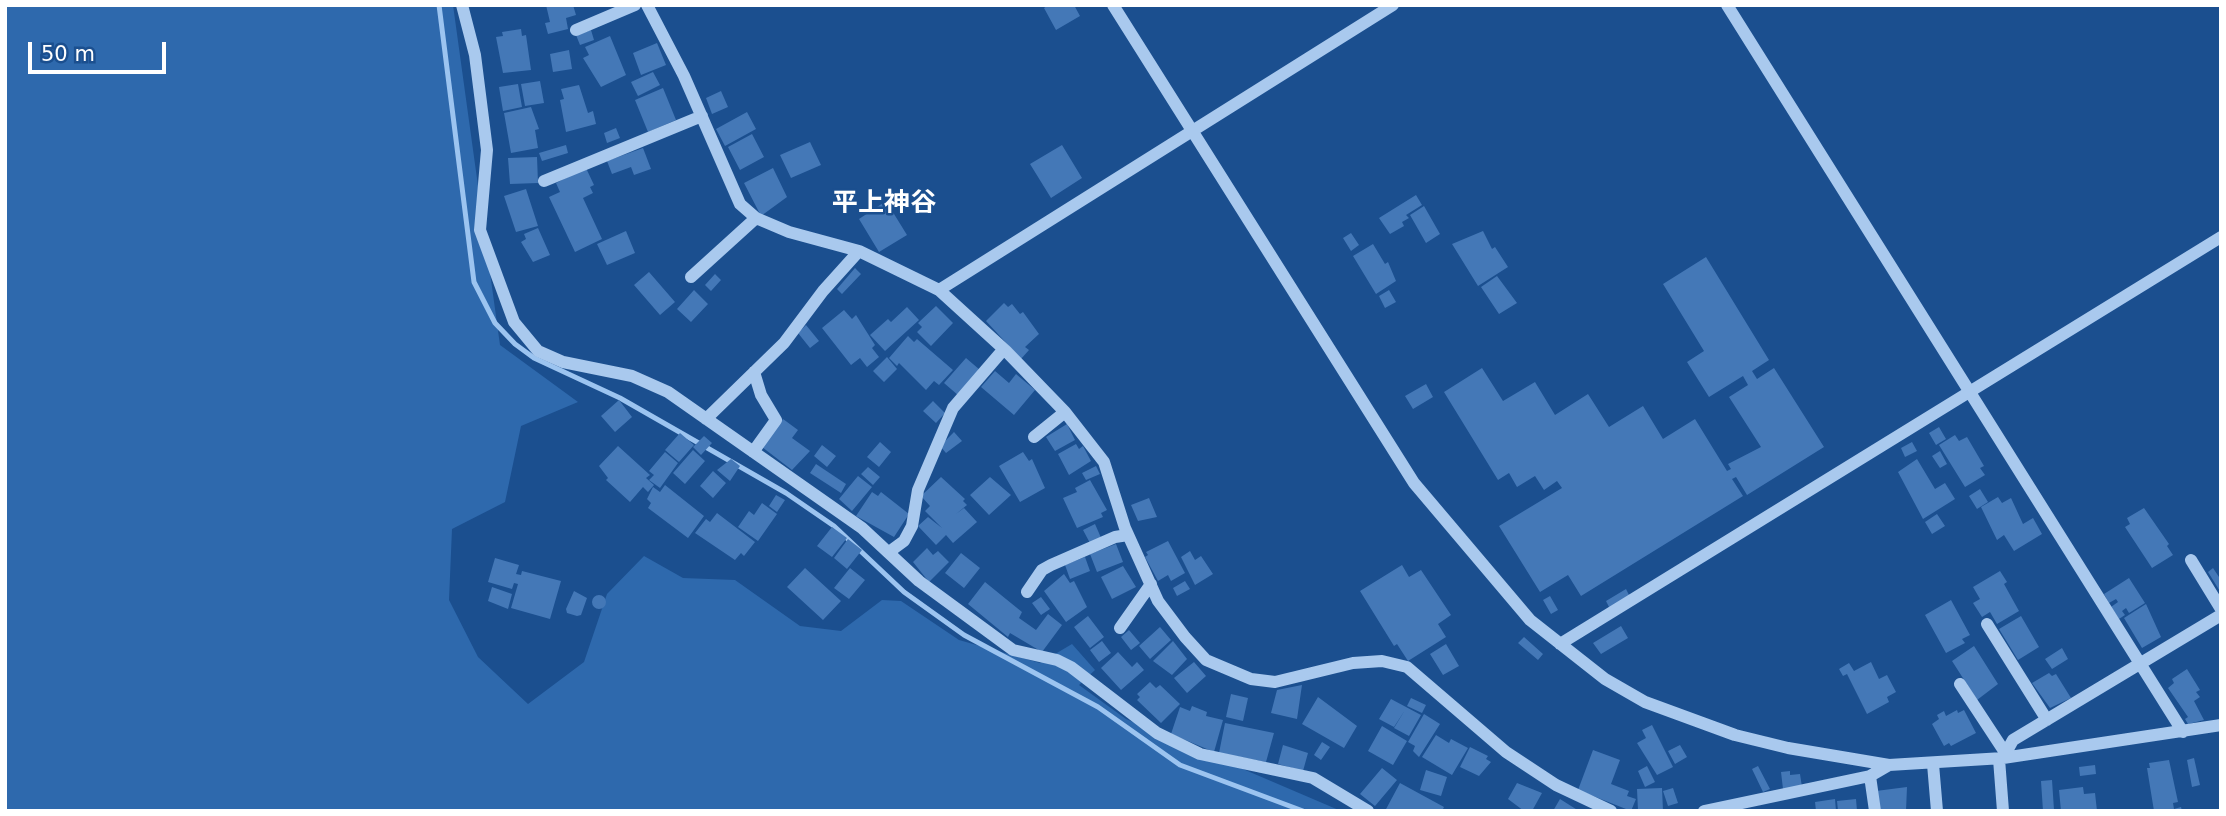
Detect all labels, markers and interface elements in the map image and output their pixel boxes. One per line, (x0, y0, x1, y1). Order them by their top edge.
scale bar (32, 28, 170, 72)
text: 50 m (41, 42, 95, 66)
district label: 平上神谷 (832, 188, 936, 220)

